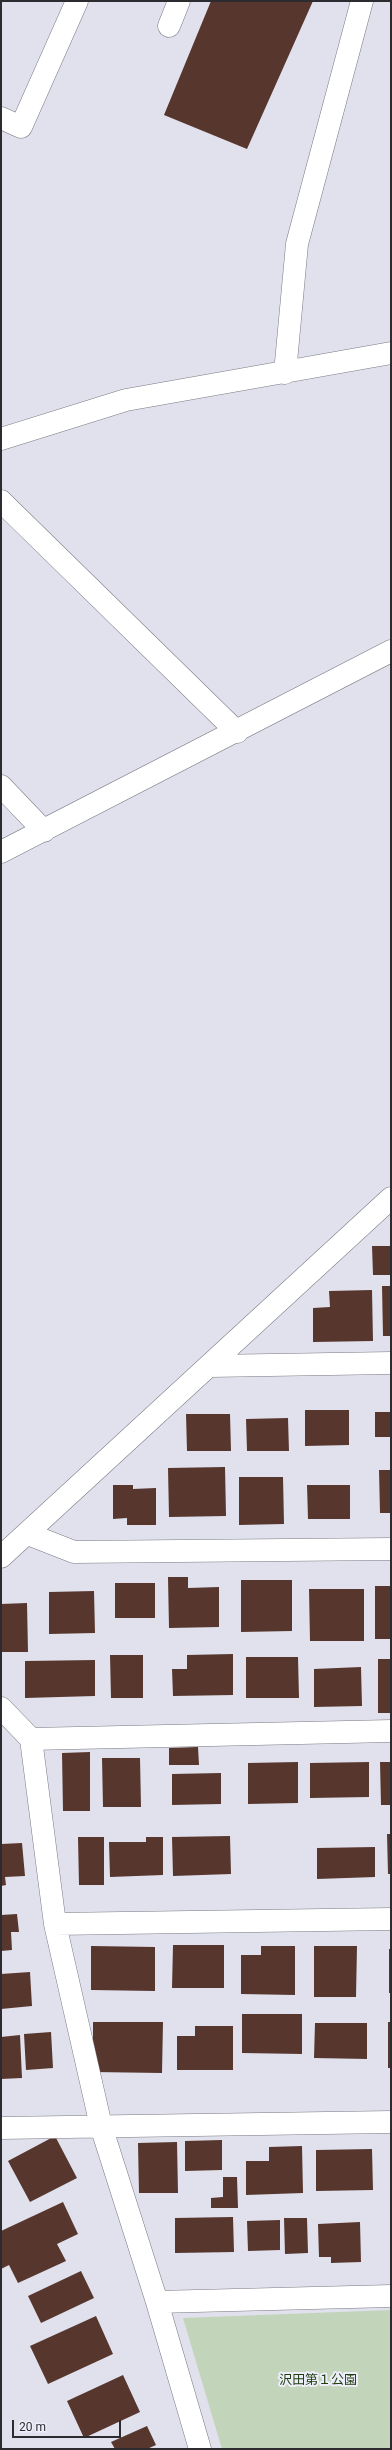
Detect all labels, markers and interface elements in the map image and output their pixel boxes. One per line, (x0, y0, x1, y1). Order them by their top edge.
park label: 沢田第１公園 (279, 2373, 357, 2389)
scale bar (14, 2412, 123, 2438)
text: 20 m (19, 2420, 46, 2434)

